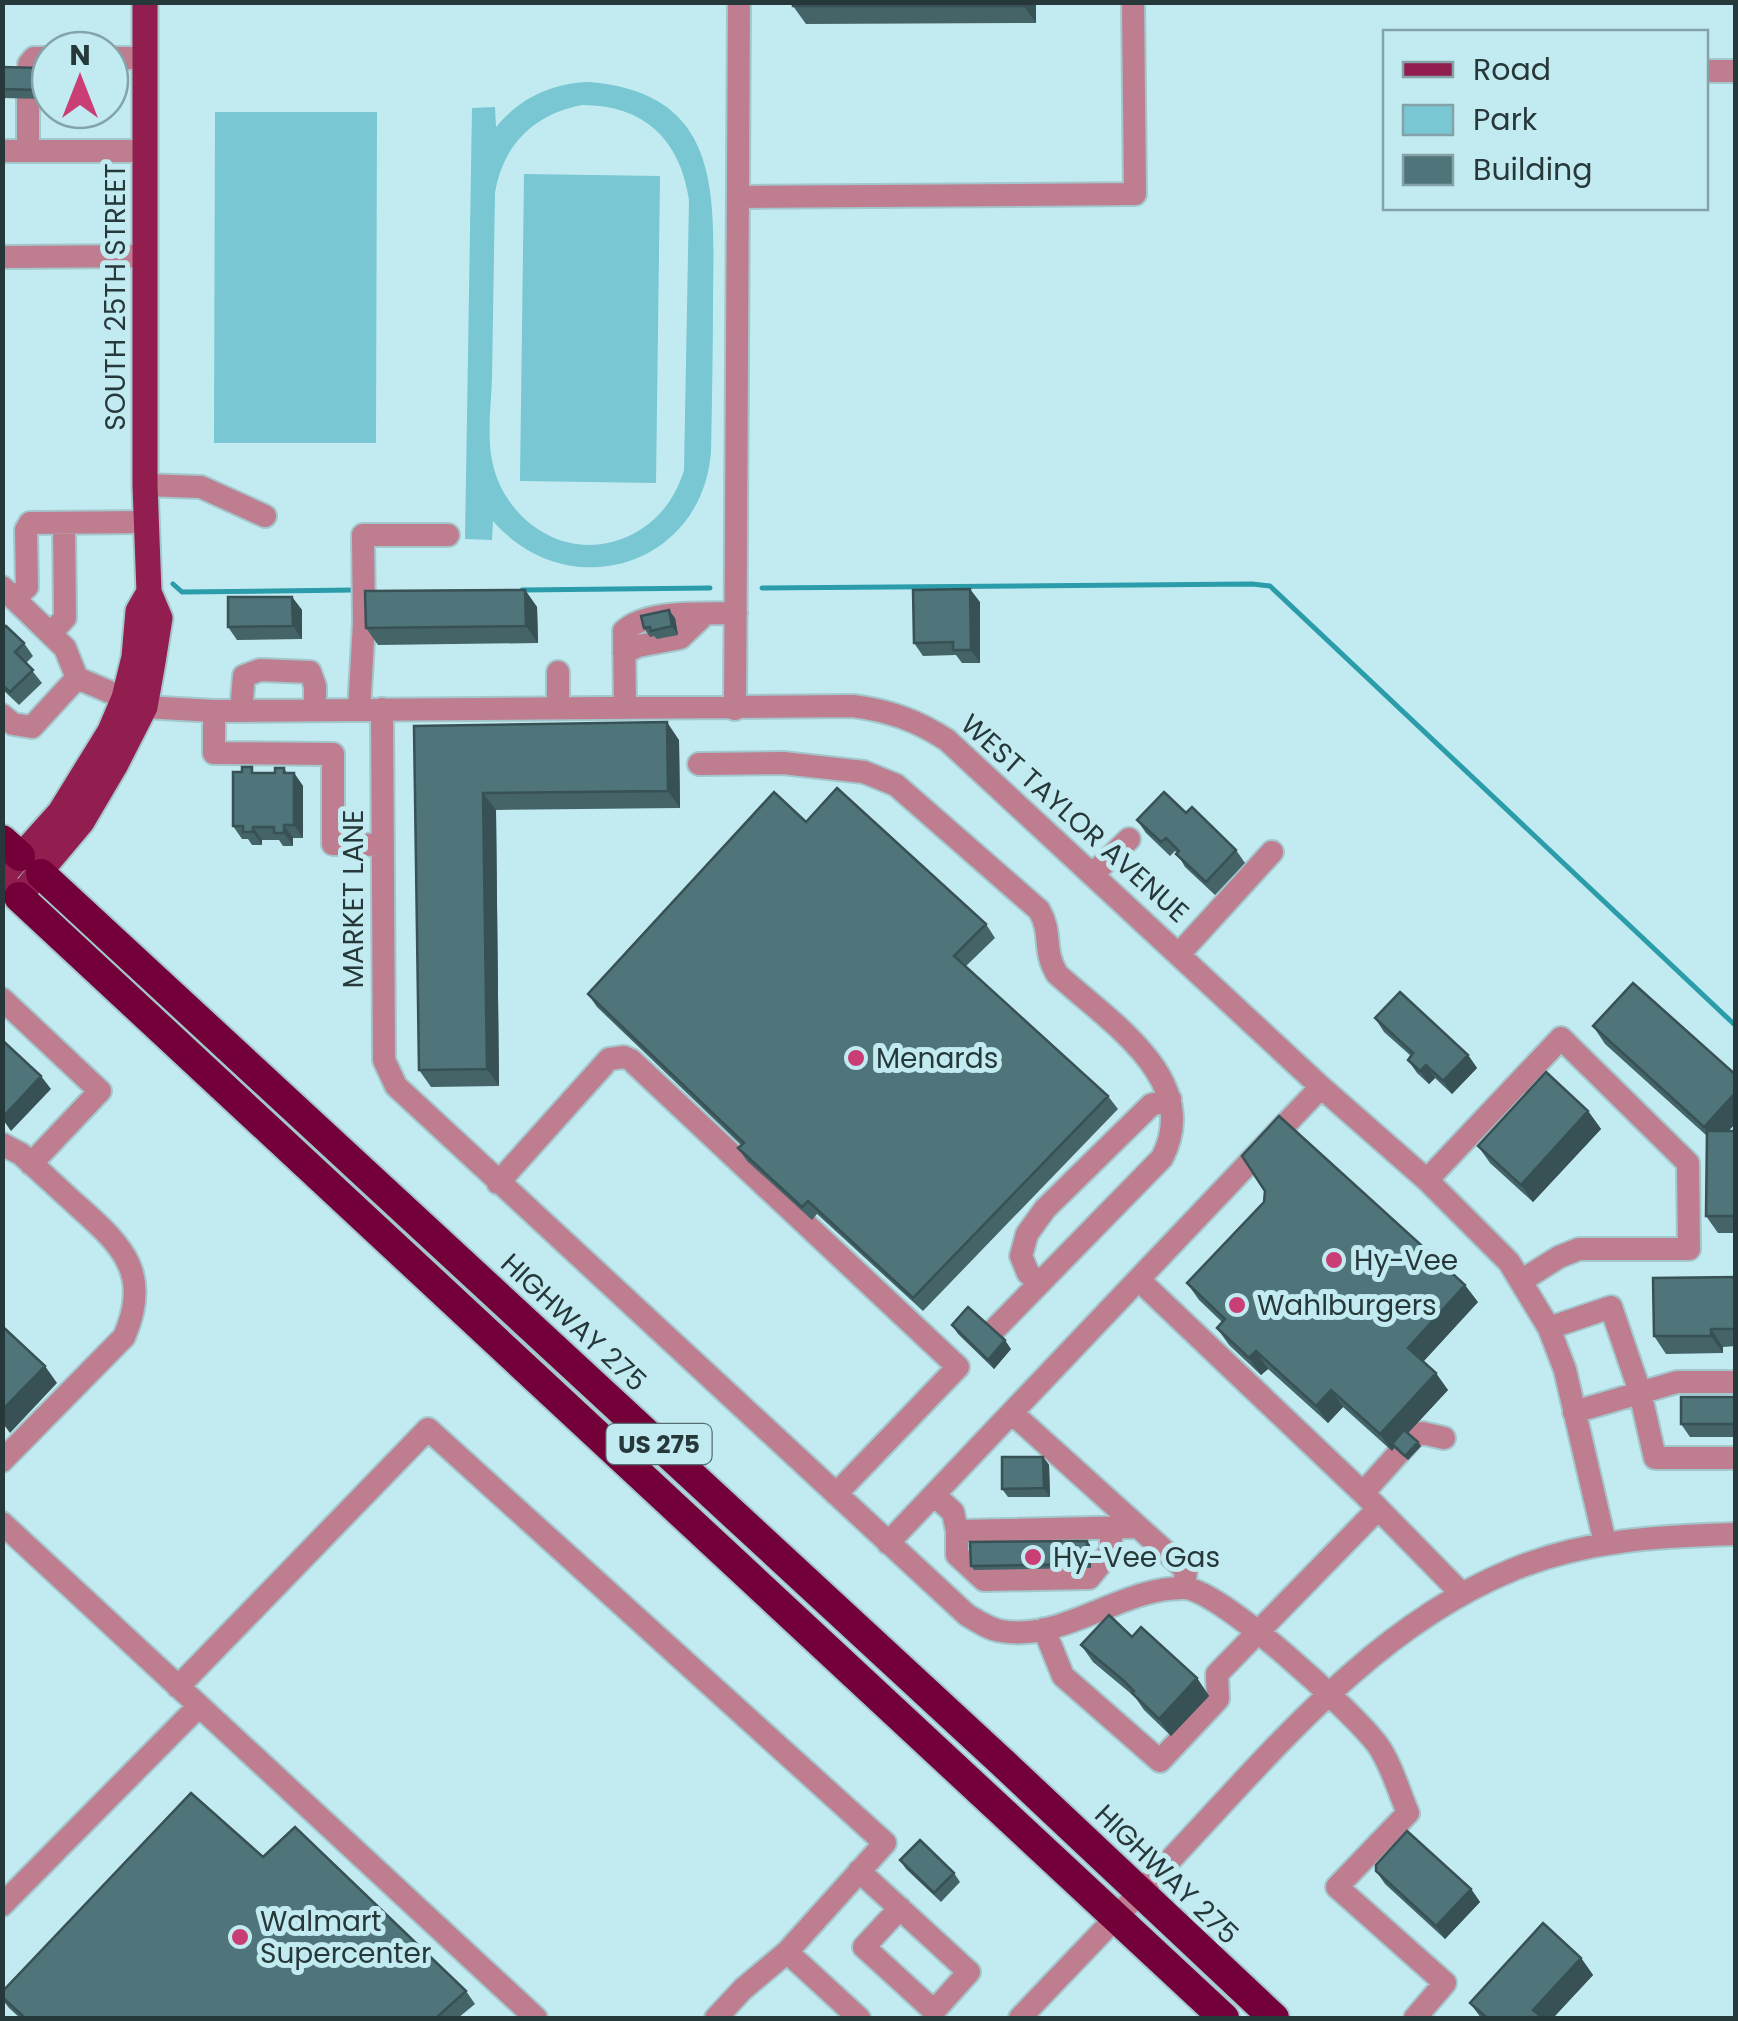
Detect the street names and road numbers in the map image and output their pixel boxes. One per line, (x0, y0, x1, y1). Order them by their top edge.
street label: SOUTH 25TH STREET (96, 163, 135, 431)
street label: WEST TAYLOR AVENUE (952, 705, 1197, 932)
street label: MARKET LANE (334, 810, 373, 988)
street label: HIGHWAY 275 (492, 1245, 655, 1400)
road number: US 275 (606, 1424, 712, 1464)
street label: HIGHWAY 275 (1086, 1796, 1247, 1953)

